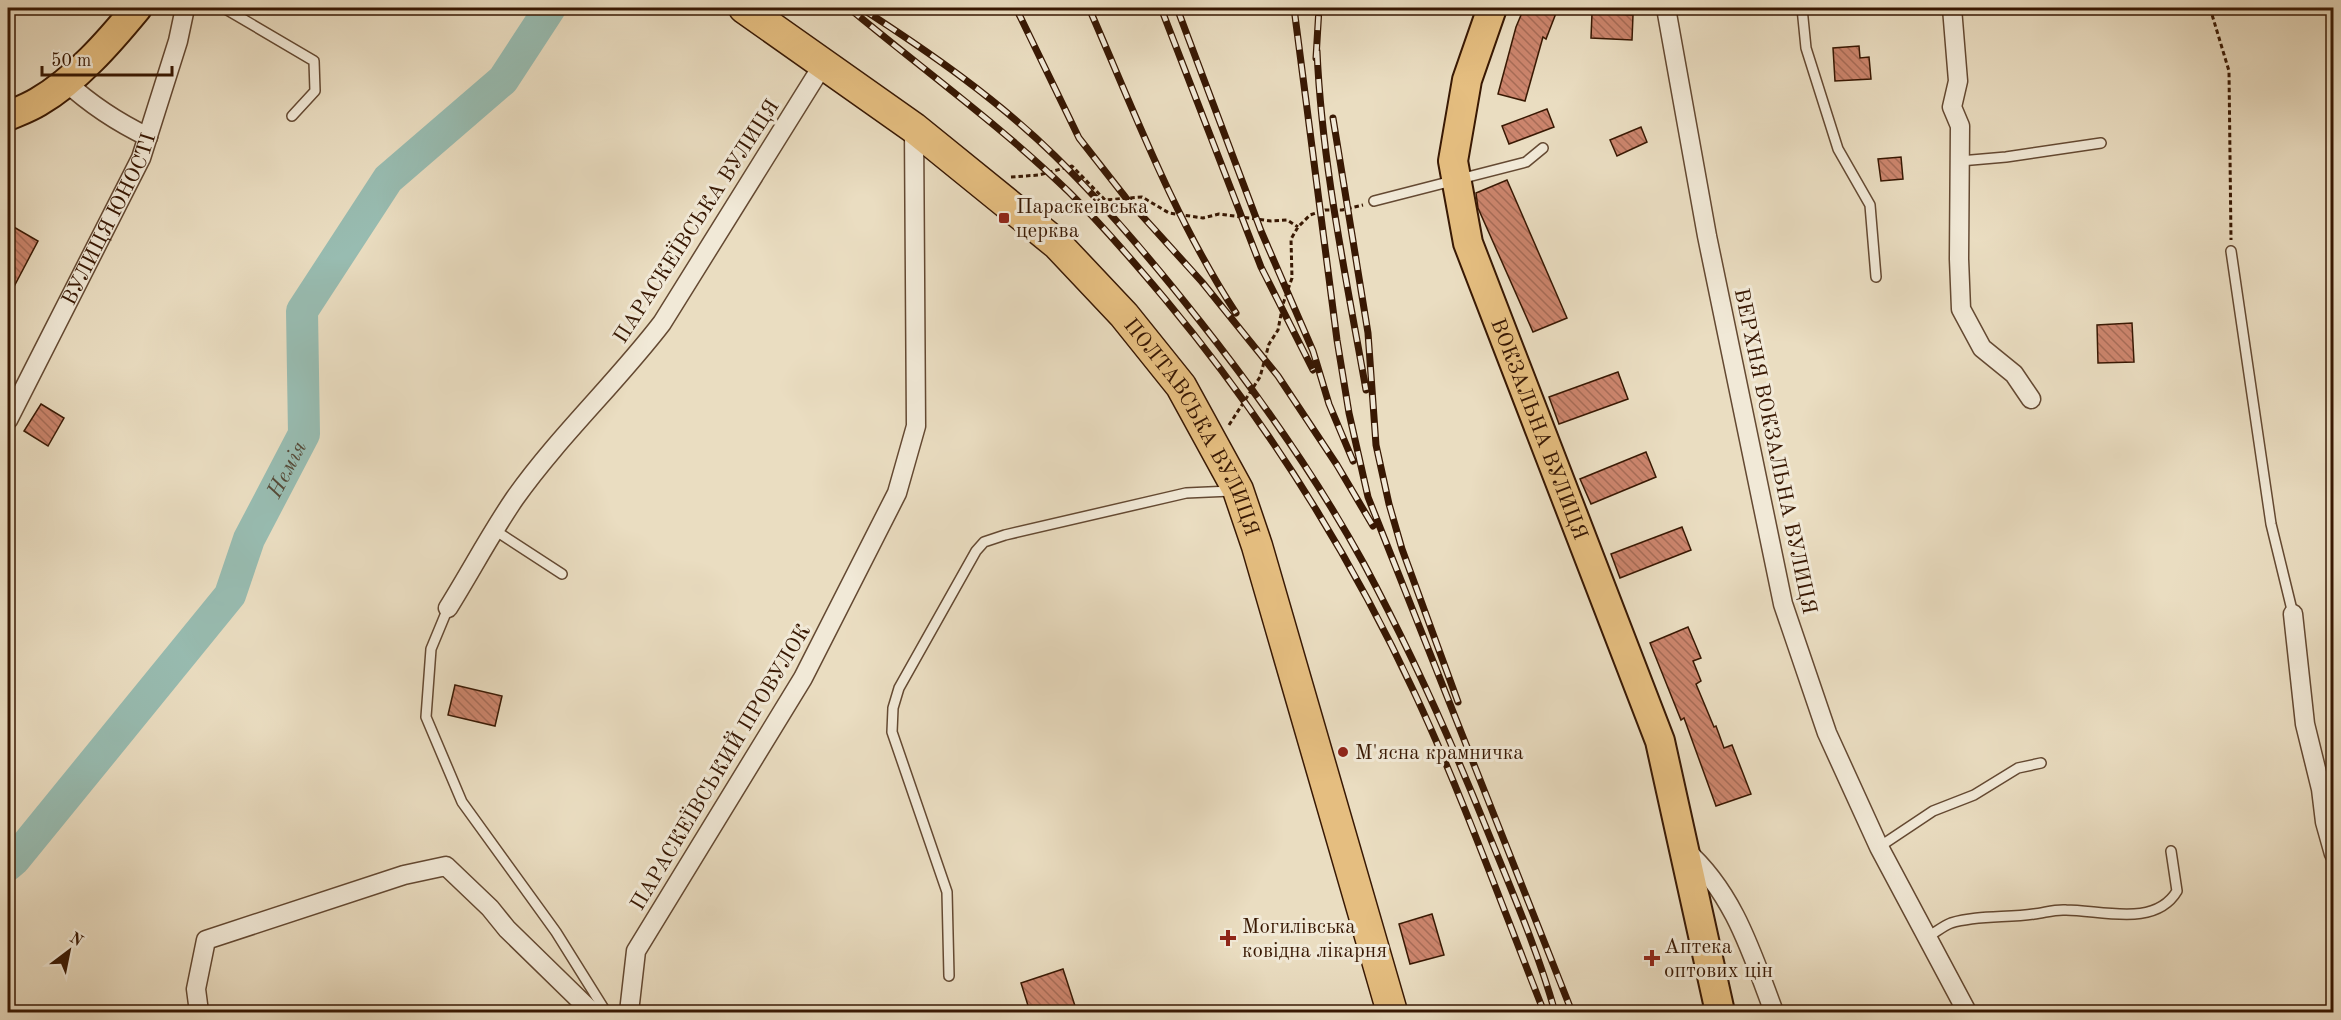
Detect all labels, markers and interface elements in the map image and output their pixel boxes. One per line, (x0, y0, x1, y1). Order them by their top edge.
scale bar (42, 39, 172, 77)
text: 50 m (51, 52, 91, 70)
street label: ПАРАСКЕЇВСЬКА ВУЛИЦЯ (607, 94, 784, 347)
street label: ВУЛИЦЯ ЮНОСТІ (59, 131, 160, 309)
place label: Параскеївська церква (1016, 197, 1148, 242)
marker: Параскеївська церква (997, 211, 1011, 225)
street label: ВЕРХНЯ ВОКЗАЛЬНА ВУЛИЦЯ (1730, 287, 1819, 616)
street label: ПОЛТАВСЬКА ВУЛИЦЯ (1119, 315, 1262, 539)
street label: ВОКЗАЛЬНА ВУЛИЦЯ (1486, 316, 1590, 543)
water label: Немія (263, 438, 311, 503)
street label: ПАРАСКЕЇВСЬКИЙ ПРОВУЛОК (623, 619, 815, 914)
place label: М'ясна крамничка (1355, 743, 1524, 764)
marker: М'ясна крамничка (1336, 745, 1350, 759)
place label: Могилівська ковідна лікарня (1242, 917, 1387, 962)
north arrow (39, 921, 99, 981)
marker: Могилівська ковідна лікарня (1219, 929, 1237, 947)
text: N (66, 930, 86, 950)
place label: Аптека оптових цін (1664, 937, 1773, 982)
marker: Аптека оптових цін (1645, 951, 1659, 965)

